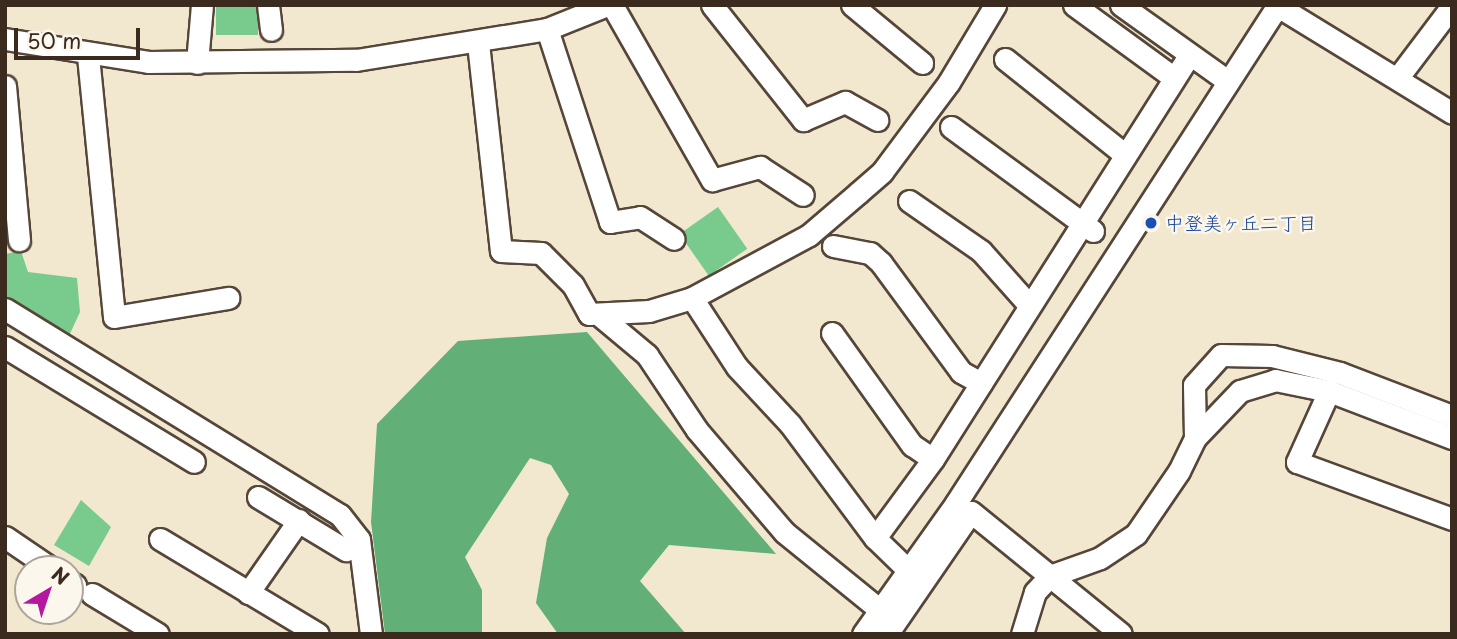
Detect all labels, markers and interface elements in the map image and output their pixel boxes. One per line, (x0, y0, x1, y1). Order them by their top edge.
scale bar (18, 14, 144, 58)
text: 50 m (27, 24, 81, 56)
place label: 中登美ヶ丘二丁目 (1165, 212, 1317, 234)
marker: 中登美ヶ丘二丁目 (1143, 215, 1159, 231)
north arrow (14, 555, 84, 625)
text: N (46, 560, 76, 591)

